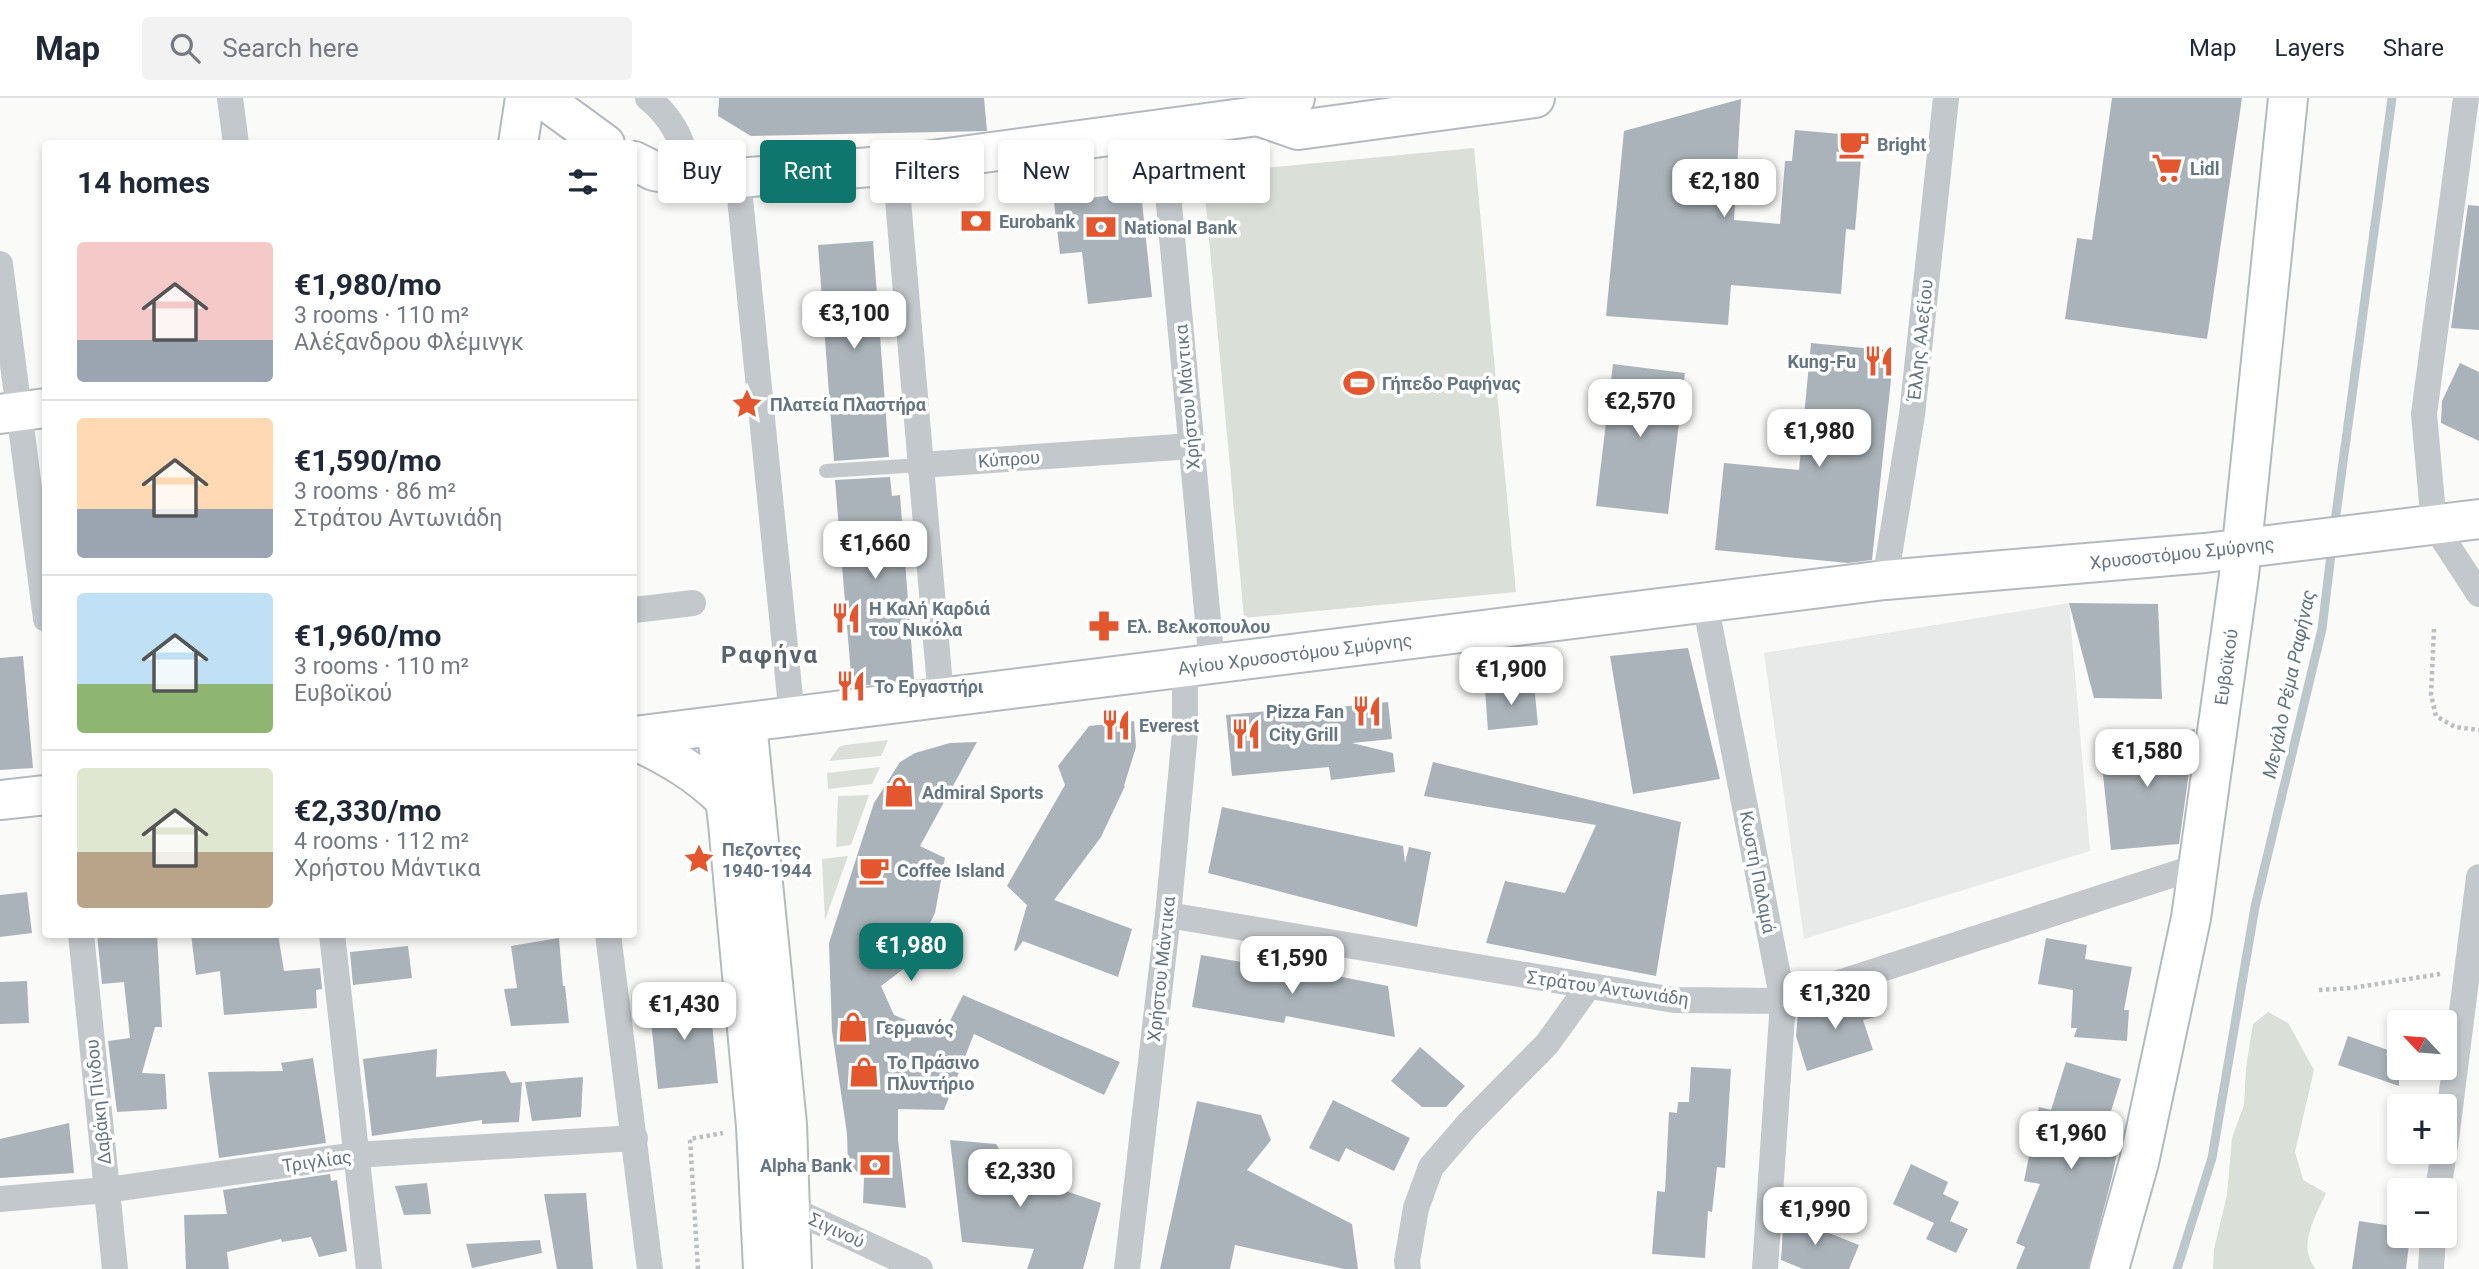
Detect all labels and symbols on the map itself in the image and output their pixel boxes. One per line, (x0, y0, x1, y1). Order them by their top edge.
cafe icon: Bright (1837, 127, 1871, 161)
place label: Bright (1877, 134, 1926, 155)
supermarket icon: Lidl (2150, 151, 2184, 185)
place label: Lidl (2190, 158, 2219, 179)
pin: €2,180 (1667, 159, 1781, 219)
bank icon: Eurobank (959, 204, 993, 238)
bank icon: National Bank (1084, 210, 1118, 244)
place label: Eurobank (999, 211, 1075, 232)
place label: National Bank (1124, 217, 1238, 238)
street label: Έλλης Αλεξίου (1903, 278, 1937, 404)
pin: €3,100 (797, 292, 911, 351)
street label: Χρήστου Μάντικα (1170, 323, 1204, 471)
restaurant icon: Kung-Fu (1862, 344, 1896, 378)
place label: Kung-Fu (1787, 351, 1856, 372)
sports icon: Γήπεδο Ραφήνας (1342, 366, 1376, 400)
place label: Γήπεδο Ραφήνας (1382, 373, 1521, 394)
pin: €2,570 (1583, 380, 1697, 439)
place icon: Πλατεία Πλαστήρα (730, 387, 764, 421)
place label: Πλατεία Πλαστήρα (770, 394, 927, 415)
pin: €1,980 (1762, 410, 1876, 469)
street label: Κύπρου (977, 446, 1041, 472)
pin: €1,660 (818, 522, 932, 581)
street label: Χρυσοστόμου Σμύρνης (2089, 533, 2275, 573)
water label: Μεγάλο Ρέμα Ραφήνας (2258, 587, 2320, 781)
place label: Η Καλή Καρδιά του Νικόλα (869, 598, 991, 640)
restaurant icon: Η Καλή Καρδιά του Νικόλα (829, 601, 863, 635)
pharmacy icon: Ελ. Βελκοπουλου (1087, 609, 1121, 643)
place label: Ελ. Βελκοπουλου (1127, 616, 1271, 637)
street label: Ευβοϊκού (2210, 628, 2242, 706)
street label: Αγίου Χρυσοστόμου Σμύρνης (1177, 629, 1413, 679)
district label: Ραφήνα (721, 641, 819, 669)
pin: €1,900 (1454, 648, 1568, 707)
restaurant icon: Το Εργαστήρι (834, 669, 868, 703)
place label: Το Εργαστήρι (874, 676, 984, 697)
restaurant icon: Pizza Fan (1350, 694, 1384, 728)
place label: Pizza Fan (1266, 701, 1344, 722)
restaurant icon: Everest (1099, 708, 1133, 742)
place label: Everest (1139, 715, 1199, 736)
restaurant icon: City Grill (1229, 717, 1263, 751)
place label: City Grill (1269, 724, 1338, 745)
pin: €1,580 (2090, 730, 2204, 789)
shop icon: Admiral Sports (882, 775, 916, 809)
place label: Admiral Sports (922, 782, 1044, 803)
street label: Κωστή Παλαμά (1736, 809, 1780, 936)
place label: Πεζοντες 1940-1944 (722, 839, 812, 881)
place icon: Πεζοντες 1940-1944 (682, 842, 716, 876)
cafe icon: Coffee Island (857, 853, 891, 887)
place label: Coffee Island (897, 860, 1005, 881)
street label: Χρήστου Μάντικα (1143, 895, 1179, 1043)
pin: €1,980 (854, 924, 968, 983)
pin: €1,590 (1235, 936, 1349, 996)
street label: Στράτου Αντωνιάδη (1526, 966, 1690, 1010)
pin: €1,320 (1778, 972, 1892, 1031)
pin: €1,430 (627, 982, 741, 1042)
shop icon: Γερμανός (836, 1010, 870, 1044)
north arrow (2387, 1010, 2457, 1080)
place label: Γερμανός (876, 1017, 954, 1038)
street label: Δαβάκη Πίνδου (81, 1038, 115, 1166)
place label: Το Πράσινο Πλυντήριο (887, 1052, 979, 1094)
shop icon: Το Πράσινο Πλυντήριο (847, 1055, 881, 1089)
pin: €1,960 (2014, 1112, 2128, 1171)
street label: Τριγλίας (281, 1146, 353, 1176)
bank icon: Alpha Bank (858, 1148, 892, 1182)
pin: €2,330 (963, 1150, 1077, 1209)
place label: Alpha Bank (760, 1155, 852, 1176)
pin: €1,990 (1758, 1188, 1872, 1247)
street label: Σιγινού (806, 1208, 868, 1252)

